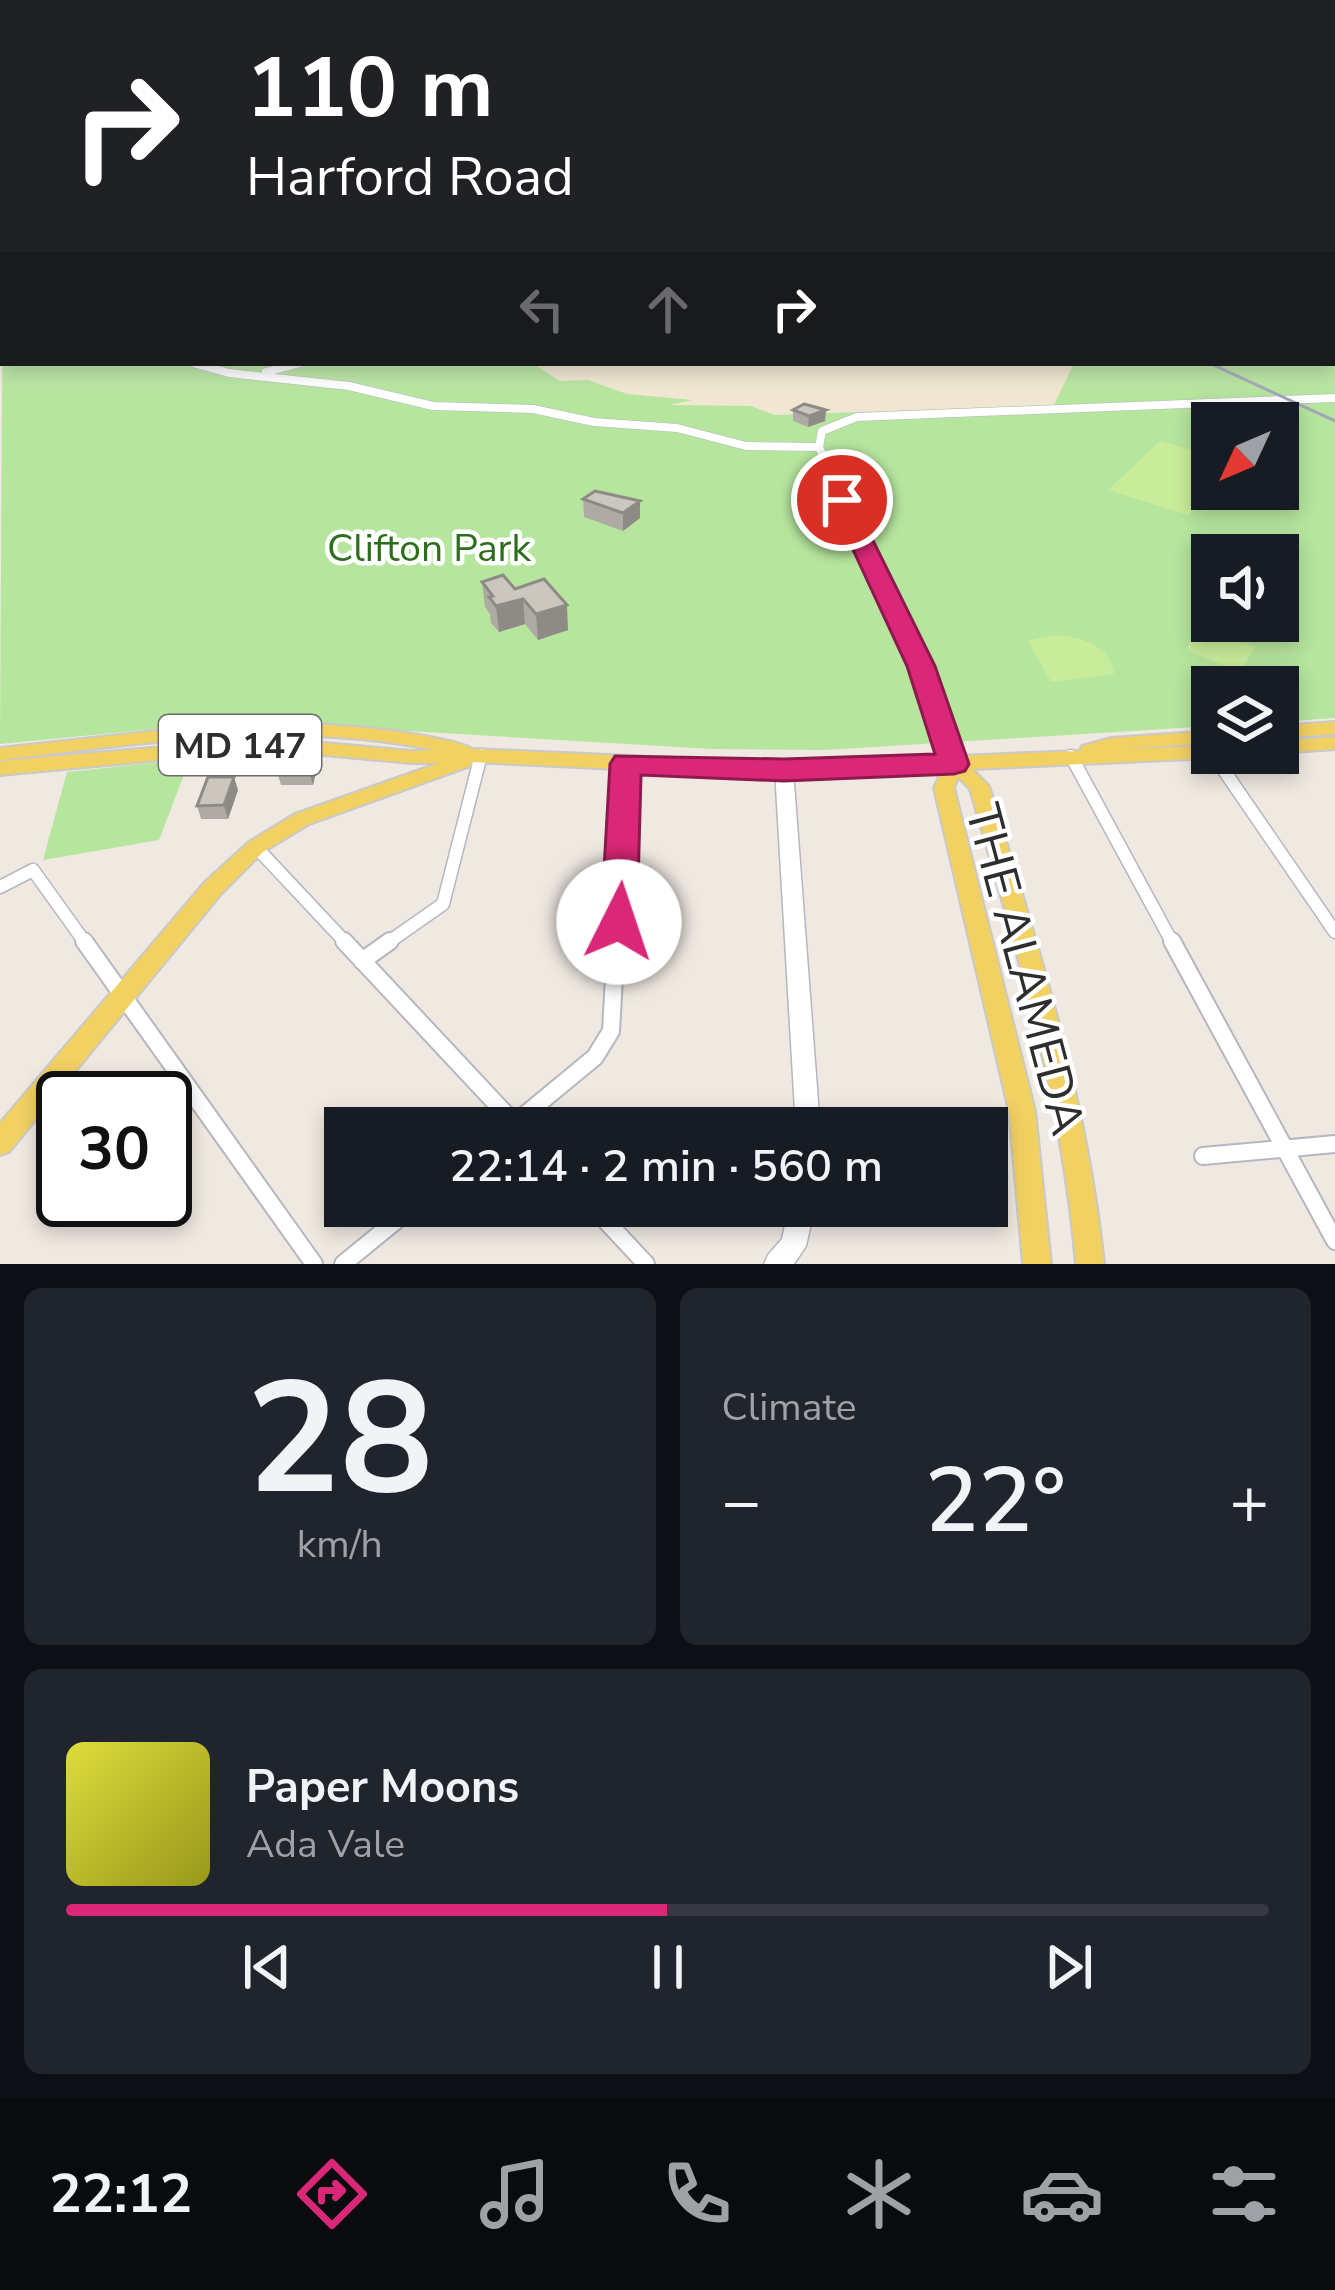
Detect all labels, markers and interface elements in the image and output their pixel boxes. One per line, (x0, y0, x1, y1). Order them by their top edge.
text: 110 m (246, 31, 494, 146)
icon: right (48, 48, 204, 204)
text: Harford Road (246, 140, 574, 214)
icon: left (509, 276, 575, 342)
icon: ahead (635, 276, 701, 342)
icon: right (761, 276, 827, 342)
north arrow (1191, 402, 1299, 510)
map controls (1191, 402, 1299, 774)
pin (791, 449, 893, 551)
icon: arrive (809, 467, 875, 533)
park label: Clifton Park (327, 522, 532, 575)
button: sound (1191, 534, 1299, 642)
button: layers (1191, 666, 1299, 774)
road number: MD 147 (159, 715, 321, 775)
street label: THE ALAMEDA (949, 797, 1101, 1142)
position arrow (556, 859, 682, 985)
speed limit sign: 30 (36, 1071, 192, 1227)
text: 22:14 · 2 min · 560 m (449, 1136, 883, 1197)
text: 28 (246, 1333, 433, 1546)
text: Climate (722, 1381, 857, 1434)
text: 22° (924, 1440, 1066, 1563)
text: − (722, 1457, 761, 1547)
text: + (1229, 1457, 1269, 1547)
text: km/h (297, 1518, 383, 1571)
text: Paper Moons (246, 1757, 519, 1818)
text: Ada Vale (246, 1818, 405, 1871)
icon: previous (234, 1934, 300, 2000)
icon: pause (635, 1934, 701, 2000)
icon: next (1036, 1934, 1102, 2000)
icon: directions (290, 2152, 374, 2236)
icon: music (473, 2152, 557, 2236)
icon: phone (655, 2152, 739, 2236)
icon: climate (837, 2152, 921, 2236)
icon: car (1020, 2152, 1104, 2236)
icon: filters (1202, 2152, 1286, 2236)
text: 22:12 (49, 2157, 192, 2231)

